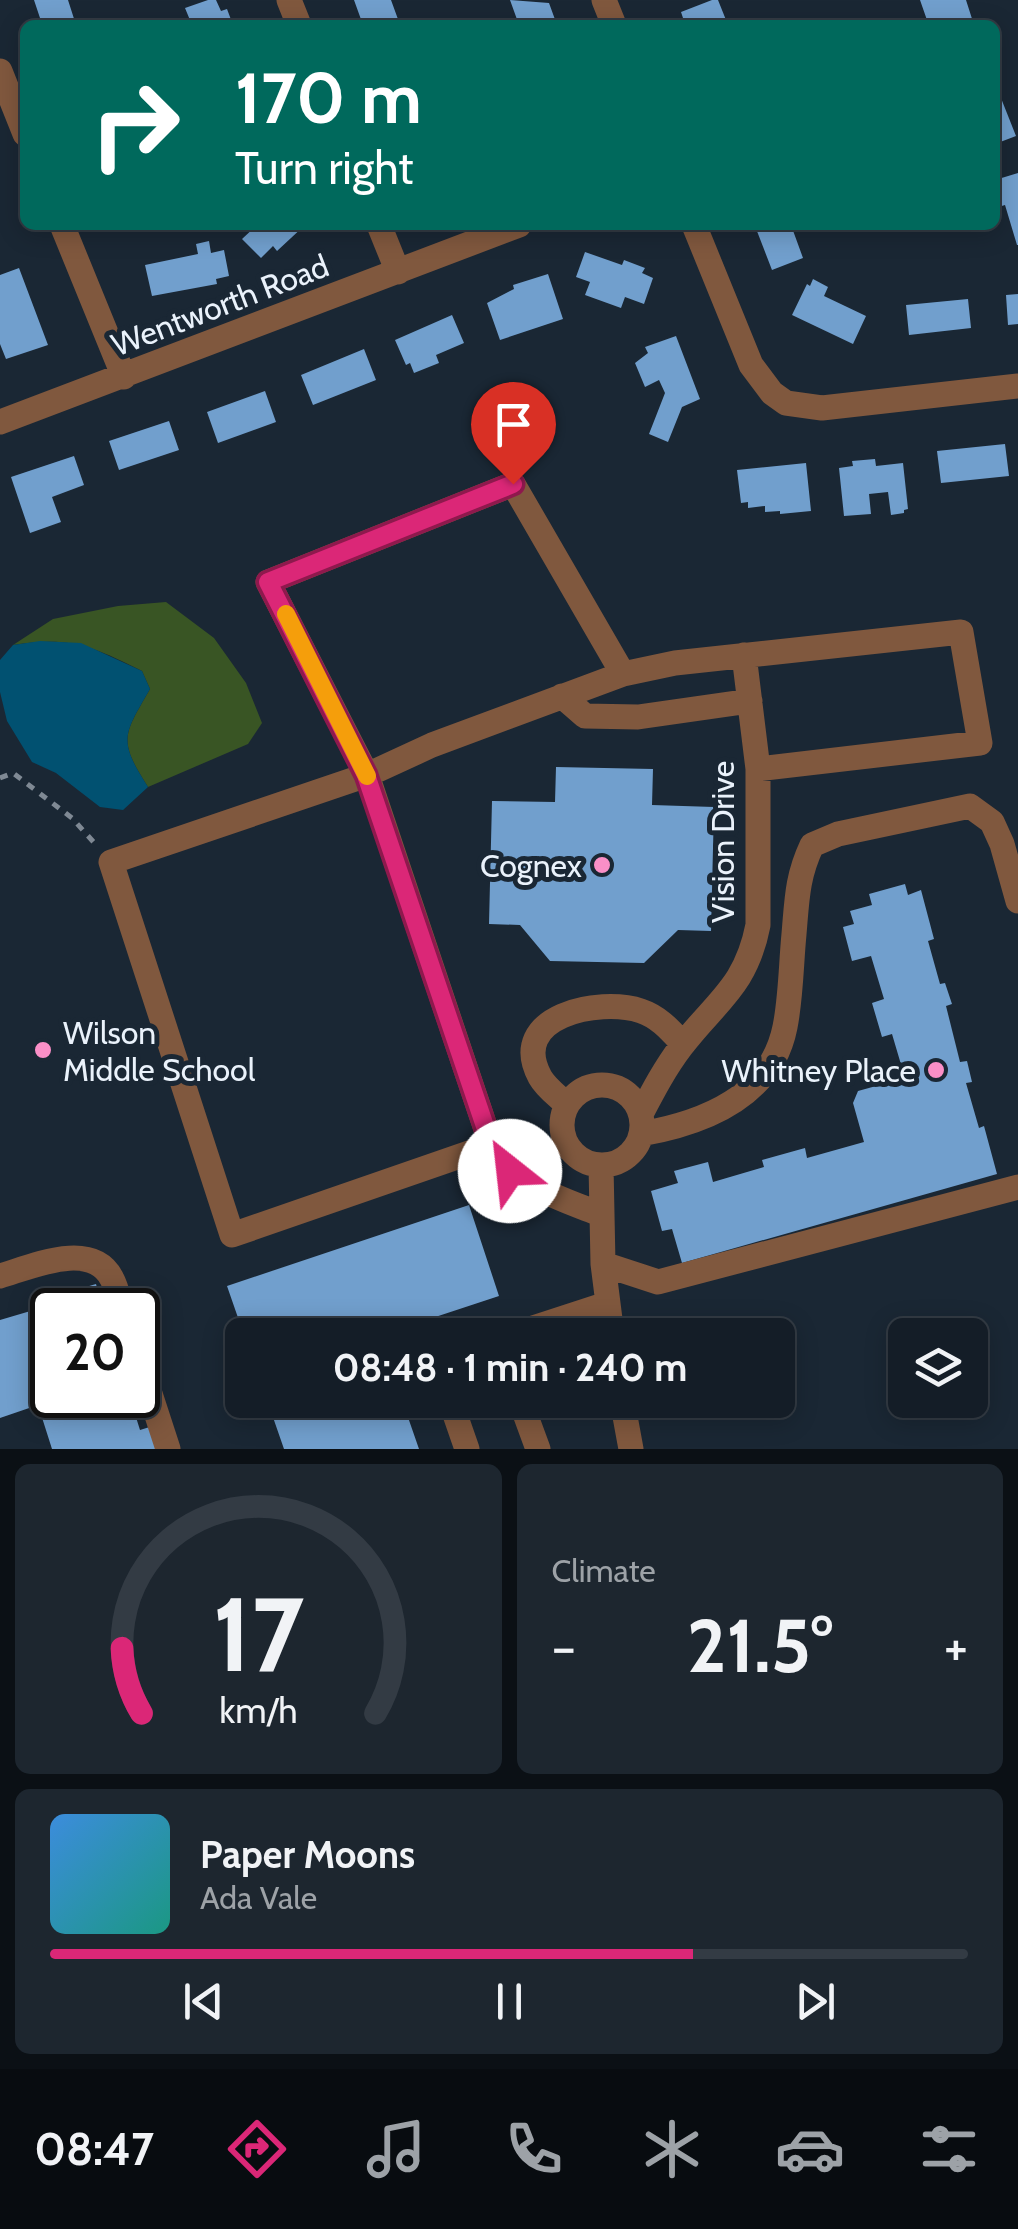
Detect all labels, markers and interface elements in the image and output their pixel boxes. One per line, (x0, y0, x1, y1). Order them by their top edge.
text: 170 m (235, 55, 422, 141)
icon: right (70, 60, 200, 190)
text: Turn right (235, 141, 414, 195)
street label: Wentworth Road (106, 246, 334, 364)
pin (471, 382, 556, 485)
icon: arrive (486, 397, 541, 452)
street label: Vision Drive (703, 761, 742, 923)
place label: Cognex (480, 846, 582, 885)
marker: Cognex (591, 854, 613, 876)
place label: Wilson Middle School (63, 1013, 256, 1089)
marker: Wilson Middle School (32, 1039, 54, 1061)
place label: Whitney Place (722, 1051, 916, 1090)
marker: Whitney Place (925, 1059, 947, 1081)
position arrow (458, 1119, 562, 1223)
speed limit sign: 20 (30, 1288, 160, 1418)
map controls (888, 1318, 988, 1418)
button: layers (888, 1318, 988, 1418)
text: 08:48 · 1 min · 240 m (333, 1344, 687, 1391)
text: Climate (552, 1551, 656, 1590)
text: 17 (213, 1571, 304, 1697)
text: 21.5° (687, 1600, 833, 1691)
text: − (552, 1613, 576, 1680)
text: + (944, 1613, 968, 1680)
text: km/h (219, 1689, 297, 1732)
text: Paper Moons (200, 1831, 415, 1878)
text: Ada Vale (200, 1878, 317, 1917)
icon: previous (176, 1974, 231, 2029)
icon: pause (482, 1974, 537, 2029)
icon: next (788, 1974, 843, 2029)
icon: directions (222, 2114, 292, 2184)
icon: music (361, 2114, 431, 2184)
icon: phone (499, 2114, 569, 2184)
icon: climate (637, 2114, 707, 2184)
icon: car (775, 2114, 845, 2184)
icon: filters (914, 2114, 984, 2184)
text: 08:47 (34, 2122, 154, 2176)

